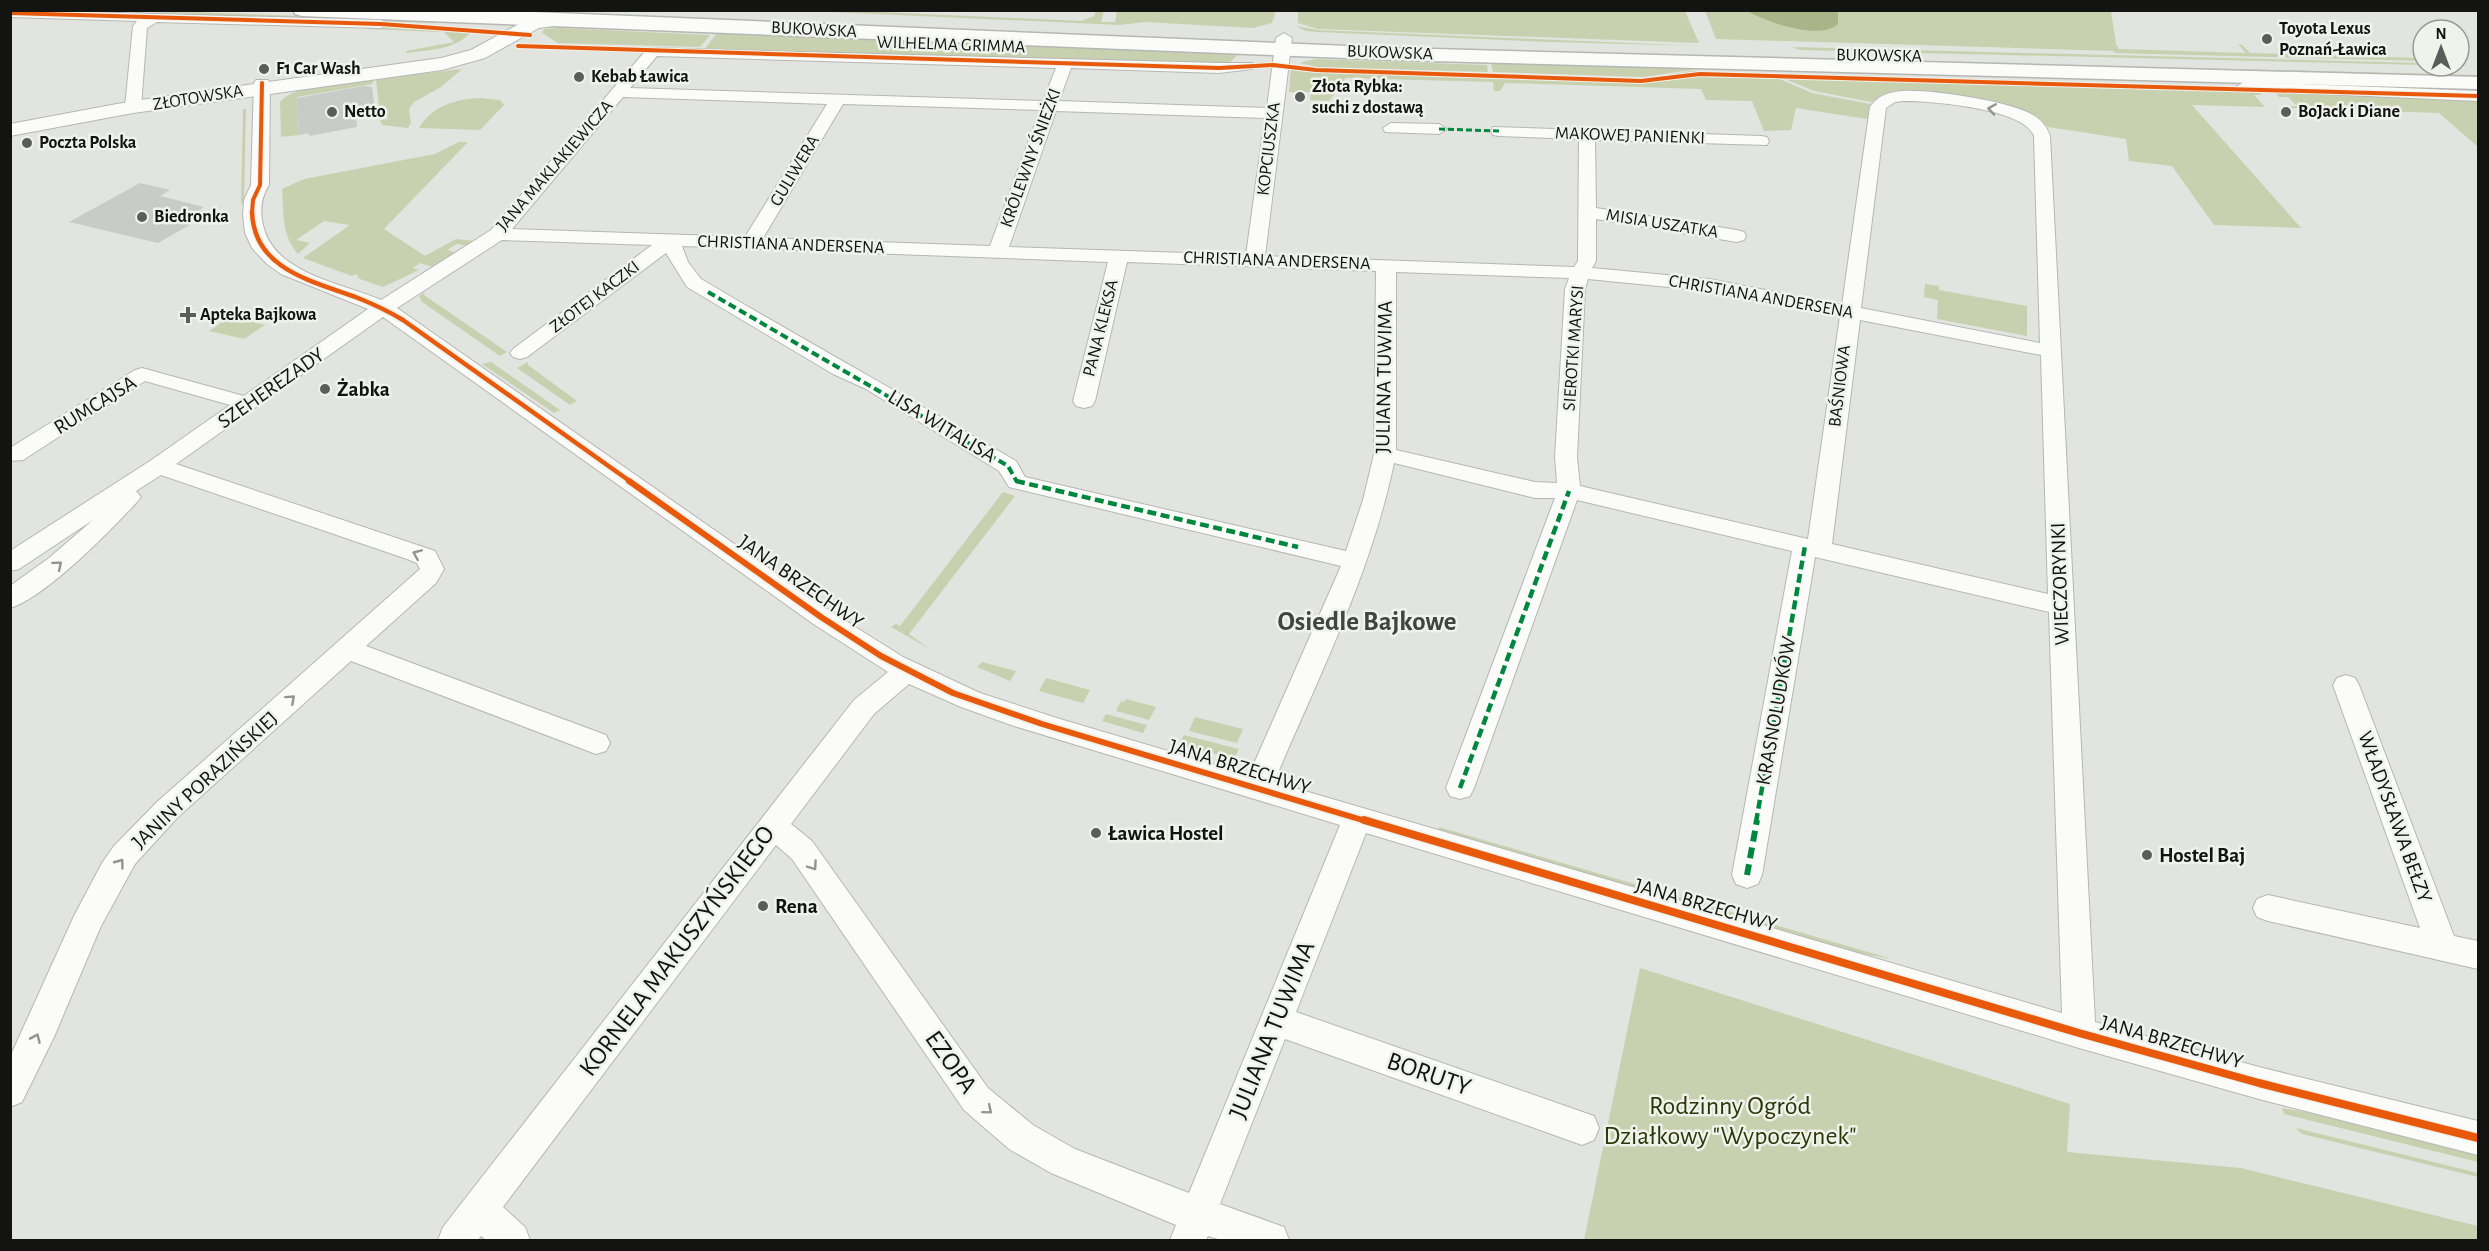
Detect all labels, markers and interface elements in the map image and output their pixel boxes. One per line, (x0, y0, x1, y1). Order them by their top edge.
north arrow (2411, 18, 2471, 78)
street label: BUKOWSKA (771, 19, 858, 41)
place label: Toyota Lexus Poznań-Ławica (2279, 20, 2387, 59)
text: N (2435, 26, 2447, 42)
marker: Toyota Lexus Poznań-Ławica (2260, 32, 2274, 46)
street label: WILHELMA GRIMMA (876, 33, 1026, 57)
street label: BUKOWSKA (1347, 43, 1434, 64)
street label: BUKOWSKA (1836, 46, 1923, 66)
place label: F1 Car Wash (276, 60, 361, 78)
marker: F1 Car Wash (257, 62, 271, 76)
place label: Kebab Ławica (591, 68, 689, 86)
marker: Kebab Ławica (572, 70, 586, 84)
place label: Złota Rybka: suchi z dostawą (1312, 78, 1424, 117)
street label: ZŁOTOWSKA (152, 82, 245, 114)
street label: KRÓLEWNY ŚNIEŻKI (995, 85, 1065, 230)
marker: Złota Rybka: suchi z dostawą (1293, 90, 1307, 104)
street label: JANA MAKLAKIEWICZA (493, 97, 617, 235)
street label: KOPCIUSZKA (1254, 101, 1284, 197)
place label: Netto (344, 103, 386, 121)
one-way arrow (1988, 103, 1997, 115)
place label: BoJack i Diane (2298, 103, 2400, 121)
marker: Netto (325, 105, 339, 119)
marker: BoJack i Diane (2279, 105, 2293, 119)
street label: MAKOWEJ PANIENKI (1555, 124, 1705, 148)
street label: GULIWERA (767, 132, 823, 210)
place label: Poczta Polska (39, 134, 137, 152)
marker: Poczta Polska (20, 136, 34, 150)
street label: MISIA USZATKA (1605, 206, 1720, 242)
place label: Biedronka (154, 208, 229, 226)
marker: Biedronka (135, 210, 149, 224)
street label: CHRISTIANA ANDERSENA (697, 233, 885, 257)
street label: CHRISTIANA ANDERSENA (1183, 249, 1371, 273)
street label: ZŁOTEJ KACZKI (547, 258, 643, 336)
street label: CHRISTIANA ANDERSENA (1667, 272, 1855, 322)
street label: PANA KLEKSA (1080, 277, 1122, 378)
street label: SIEROTKI MARYSI (1561, 285, 1587, 411)
street label: JULIANA TUWIMA (1372, 301, 1396, 453)
place label: Apteka Bajkowa (200, 306, 317, 324)
marker: Apteka Bajkowa (181, 308, 195, 322)
street label: BAŚNIOWA (1823, 343, 1854, 428)
street label: SZEHEREZADY (214, 344, 328, 432)
street label: RUMCAJSA (50, 372, 140, 438)
place label: Żabka (337, 378, 390, 400)
marker: Żabka (318, 382, 332, 396)
street label: LISA WITALISA (884, 386, 1000, 466)
street label: WIECZORYNKI (2047, 522, 2073, 646)
street label: JANA BRZECHWY (735, 531, 867, 633)
one-way arrow (412, 549, 423, 561)
one-way arrow (51, 561, 62, 572)
district label: Osiedle Bajkowe (1277, 608, 1457, 636)
street label: KRASNOLUDKÓW (1751, 634, 1799, 787)
one-way arrow (284, 695, 294, 706)
street label: JANINY PORAZIŃSKIEJ (127, 706, 282, 853)
street label: WŁADYSŁAWA BEŁZY (2354, 728, 2436, 906)
street label: JANA BRZECHWY (1167, 735, 1313, 799)
street label: KORNELA MAKUSZYŃSKIEGO (573, 820, 780, 1081)
place label: Ławica Hostel (1107, 823, 1224, 844)
marker: Ławica Hostel (1089, 826, 1103, 840)
place label: Hostel Baj (2159, 845, 2245, 866)
marker: Hostel Baj (2140, 848, 2154, 862)
one-way arrow (112, 858, 123, 869)
one-way arrow (806, 860, 817, 871)
street label: JANA BRZECHWY (1632, 875, 1780, 935)
place label: Rena (775, 896, 818, 917)
marker: Rena (756, 899, 770, 913)
street label: JULIANA TUWIMA (1225, 938, 1319, 1122)
street label: JANA BRZECHWY (2098, 1012, 2246, 1072)
street label: EZOPA (920, 1026, 982, 1098)
one-way arrow (28, 1034, 40, 1045)
street label: BORUTY (1384, 1048, 1475, 1101)
park label: Rodzinny Ogród Działkowy "Wypoczynek" (1603, 1093, 1857, 1149)
one-way arrow (981, 1102, 992, 1113)

